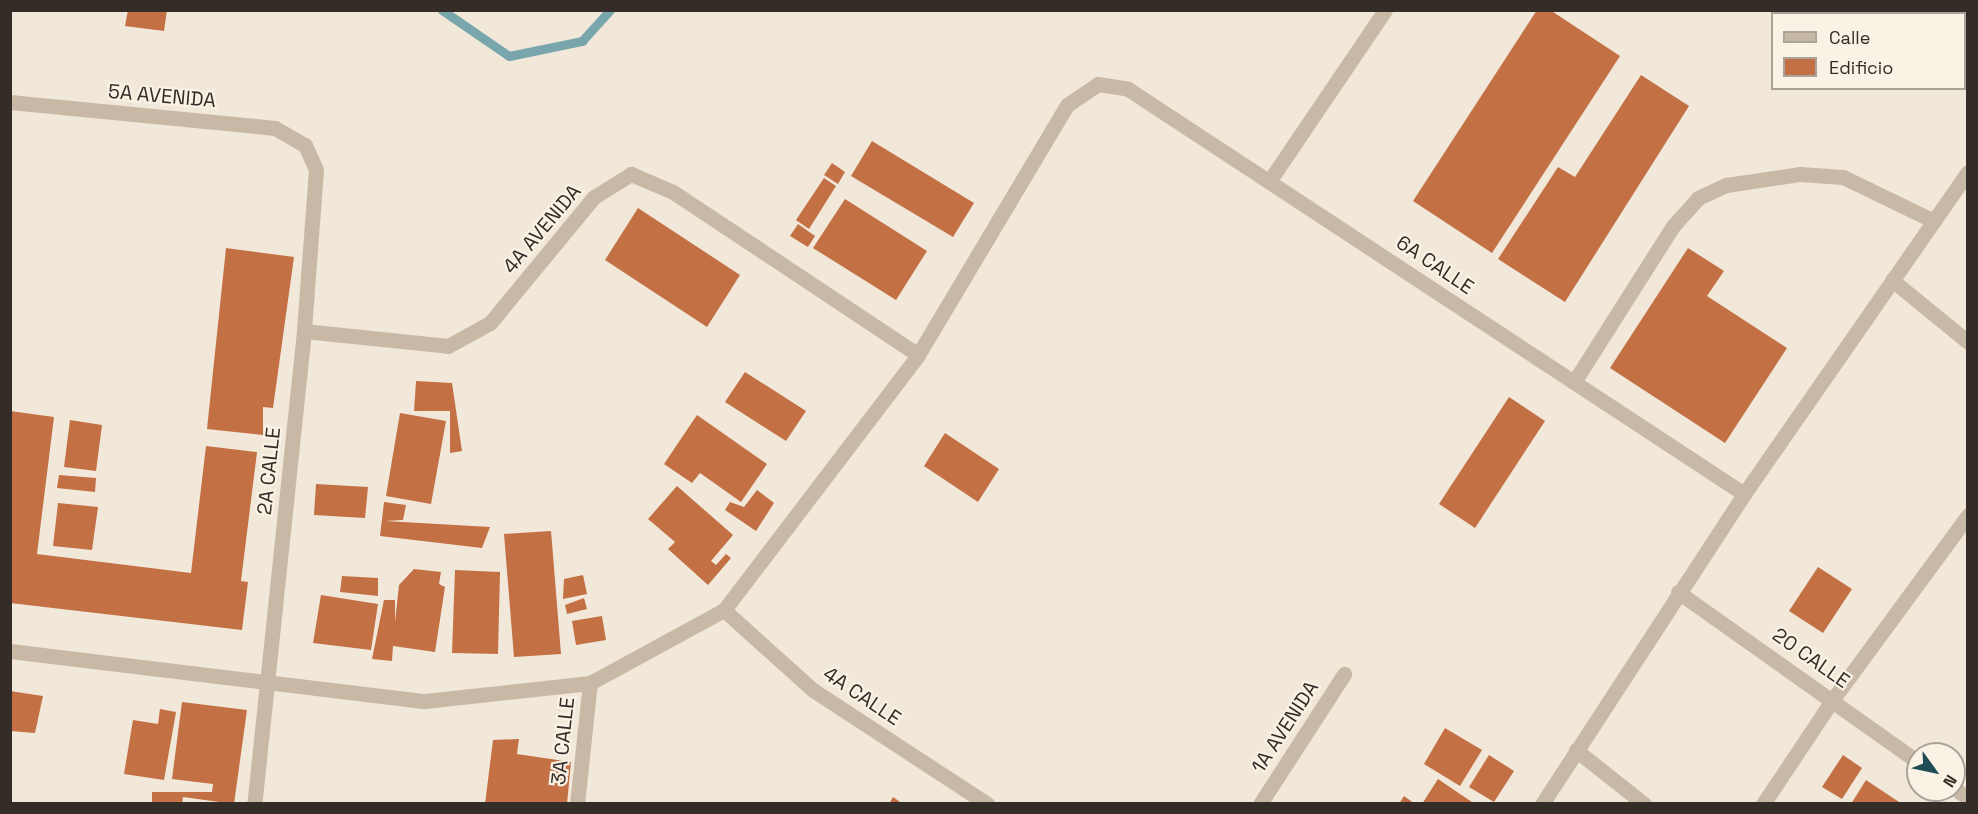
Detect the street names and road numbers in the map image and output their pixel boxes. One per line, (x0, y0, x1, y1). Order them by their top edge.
street label: 5A AVENIDA (107, 79, 217, 113)
street label: 4A AVENIDA (498, 179, 586, 279)
street label: 6A CALLE (1392, 230, 1478, 300)
street label: 2A CALLE (252, 426, 286, 516)
street label: 20 CALLE (1768, 623, 1854, 693)
street label: 4A CALLE (819, 661, 905, 731)
street label: 1A AVENIDA (1246, 676, 1324, 778)
street label: 3A CALLE (546, 696, 580, 786)

